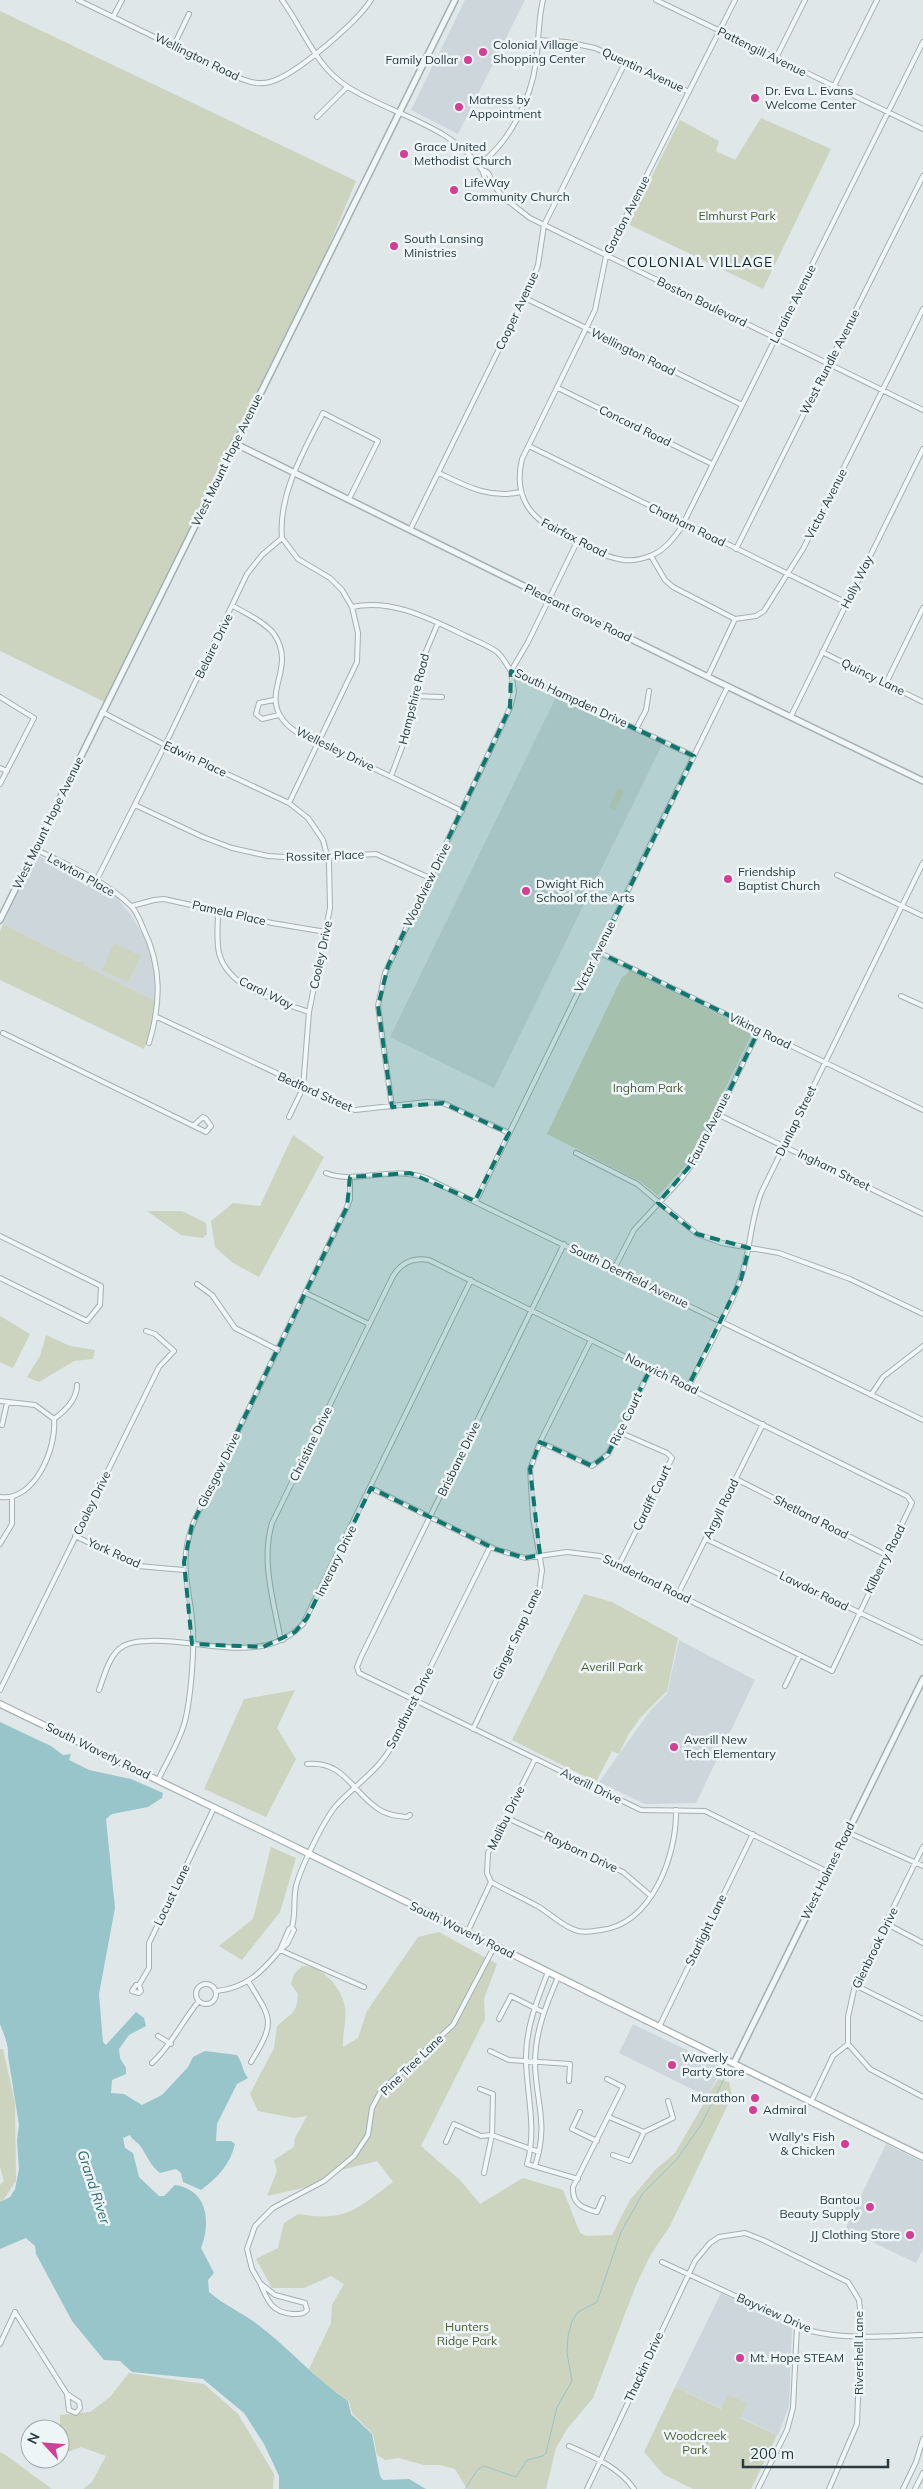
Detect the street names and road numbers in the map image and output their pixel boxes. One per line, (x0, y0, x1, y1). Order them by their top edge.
street label: Pattengill Avenue (715, 24, 809, 80)
street label: Wellington Road (152, 30, 242, 84)
street label: Quentin Avenue (600, 44, 687, 95)
street label: Gordon Avenue (600, 173, 653, 256)
street label: Loraine Avenue (766, 262, 819, 346)
street label: Cooper Avenue (492, 269, 541, 352)
street label: Boston Boulevard (655, 273, 750, 330)
street label: West Rundle Avenue (797, 307, 863, 417)
street label: Wellington Road (588, 325, 678, 379)
street label: West Mount Hope Avenue (188, 391, 265, 528)
street label: Concord Road (597, 402, 674, 449)
street label: Victor Avenue (801, 466, 850, 542)
street label: Chatham Road (646, 499, 728, 550)
street label: Fairfax Road (539, 515, 609, 560)
street label: Holly Way (837, 552, 876, 611)
street label: Pleasant Grove Road (522, 580, 634, 645)
street label: Belaire Drive (191, 611, 236, 681)
street label: Hampshire Road (395, 652, 432, 746)
street label: Quincy Lane (839, 655, 907, 698)
street label: South Hampden Drive (512, 665, 630, 730)
street label: Wellesley Drive (294, 723, 377, 774)
street label: Edwin Place (161, 737, 229, 780)
street label: West Mount Hope Avenue (9, 754, 86, 891)
street label: Woodview Drive (400, 840, 453, 929)
street label: Rossiter Place (286, 847, 364, 864)
street label: Lewton Place (45, 850, 118, 899)
street label: Pamela Place (191, 897, 267, 928)
street label: Cooley Drive (306, 919, 335, 990)
street label: Victor Avenue (571, 919, 618, 995)
street label: Carol Way (237, 973, 296, 1012)
street label: Viking Road (727, 1009, 794, 1052)
street label: Bedford Street (275, 1068, 355, 1115)
street label: Dunlap Street (772, 1083, 819, 1158)
street label: Fauna Avenue (684, 1090, 733, 1168)
street label: Ingham Street (796, 1146, 873, 1193)
street label: South Deerfield Avenue (567, 1240, 691, 1311)
street label: Norwich Road (623, 1349, 701, 1398)
street label: Rice Court (606, 1390, 645, 1448)
street label: Christine Drive (286, 1404, 335, 1484)
street label: Brisbane Drive (434, 1419, 483, 1499)
street label: Glasgow Drive (194, 1430, 243, 1510)
street label: Cardiff Court (629, 1463, 674, 1533)
street label: Cooley Drive (70, 1468, 113, 1537)
street label: Argyll Road (700, 1476, 742, 1541)
street label: Shetland Road (771, 1491, 851, 1542)
street label: Kilberry Road (861, 1522, 908, 1596)
street label: Inverary Drive (312, 1523, 359, 1599)
street label: York Road (85, 1534, 143, 1571)
street label: Sunderland Road (601, 1551, 694, 1606)
street label: Lawdor Road (777, 1567, 851, 1614)
street label: Ginger Snap Lane (489, 1586, 544, 1682)
street label: Sandhurst Drive (383, 1665, 437, 1751)
street label: South Waverly Road (44, 1719, 153, 1782)
street label: Averill Drive (558, 1764, 624, 1807)
street label: Malibu Drive (484, 1783, 528, 1852)
street label: West Holmes Road (797, 1819, 858, 1922)
street label: Rayborn Drive (542, 1828, 620, 1875)
street label: Locust Lane (150, 1862, 193, 1928)
street label: Starlight Lane (682, 1892, 729, 1968)
street label: South Waverly Road (408, 1898, 517, 1961)
street label: Glenbrook Drive (848, 1905, 901, 1991)
street label: Pine Tree Lane (377, 2031, 446, 2098)
street label: Bayview Drive (735, 2289, 814, 2336)
street label: Rivershell Lane (851, 2311, 866, 2395)
street label: Thackin Drive (621, 2329, 666, 2404)

